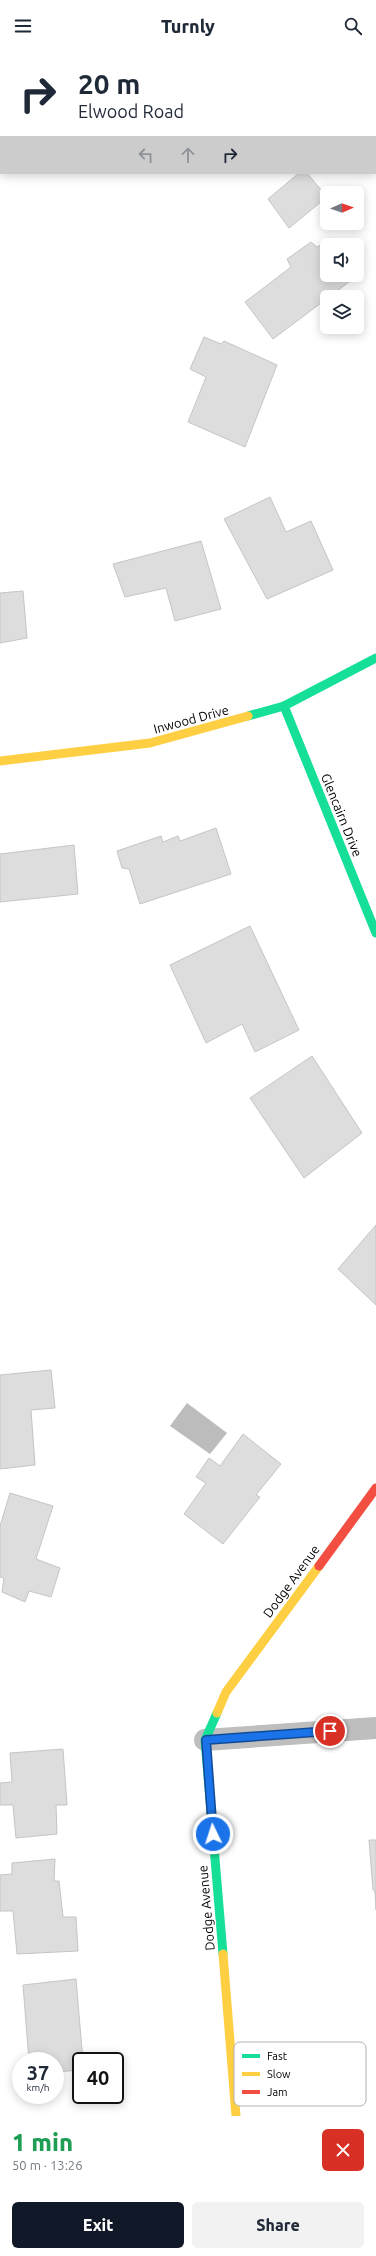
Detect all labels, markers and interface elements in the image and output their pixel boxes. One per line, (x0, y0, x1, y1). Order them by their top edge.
icon: menu (12, 15, 34, 37)
icon: search (342, 15, 364, 37)
text: Turnly (161, 16, 215, 36)
icon: right (12, 68, 64, 120)
text: 20 m (78, 68, 140, 99)
text: Elwood Road (78, 101, 184, 121)
icon: left (135, 144, 157, 166)
icon: ahead (177, 144, 199, 166)
icon: right (219, 144, 241, 166)
north arrow (320, 186, 364, 230)
map controls (320, 186, 364, 334)
button: sound (320, 238, 364, 282)
button: layers (320, 290, 364, 334)
street label: Inwood Drive (152, 702, 230, 736)
street label: Glencairn Drive (319, 771, 365, 859)
street label: Dodge Avenue (260, 1542, 322, 1620)
pin (313, 1714, 347, 1748)
icon: arrive (319, 1720, 341, 1742)
position arrow (192, 1813, 234, 1855)
street label: Dodge Avenue (195, 1865, 217, 1951)
legend (234, 2042, 366, 2106)
text: Fast (267, 2050, 288, 2062)
speed limit sign: 40 (72, 2052, 124, 2104)
text: 37 (27, 2061, 49, 2084)
text: Slow (267, 2068, 291, 2080)
text: km/h (26, 2082, 50, 2093)
text: Jam (267, 2086, 288, 2098)
text: 1 min (12, 2129, 73, 2156)
button: close (322, 2129, 364, 2171)
text: 50 m · 13:26 (12, 2158, 83, 2172)
button: Exit (12, 2202, 184, 2248)
button: Share (192, 2202, 364, 2248)

